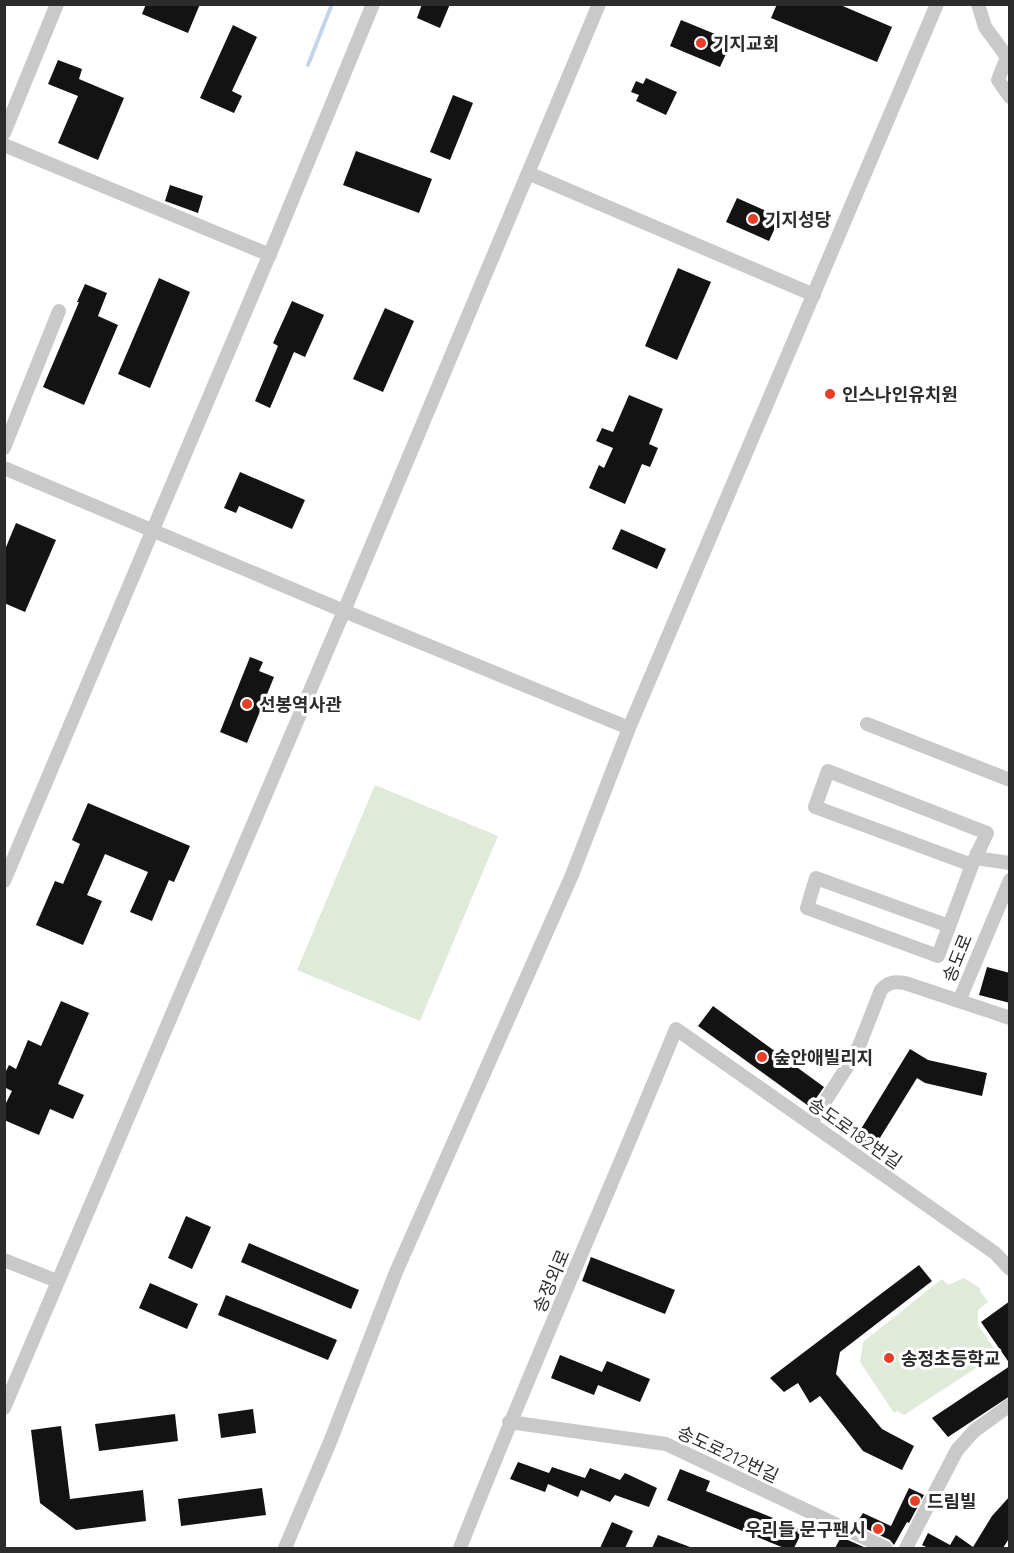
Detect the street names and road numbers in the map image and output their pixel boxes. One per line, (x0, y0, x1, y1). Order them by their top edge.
street label: 송도로 (937, 931, 977, 985)
street label: 송도로182번길 (804, 1092, 906, 1174)
street label: 송정외로 (527, 1246, 575, 1316)
street label: 송도로212번길 (674, 1420, 782, 1488)

